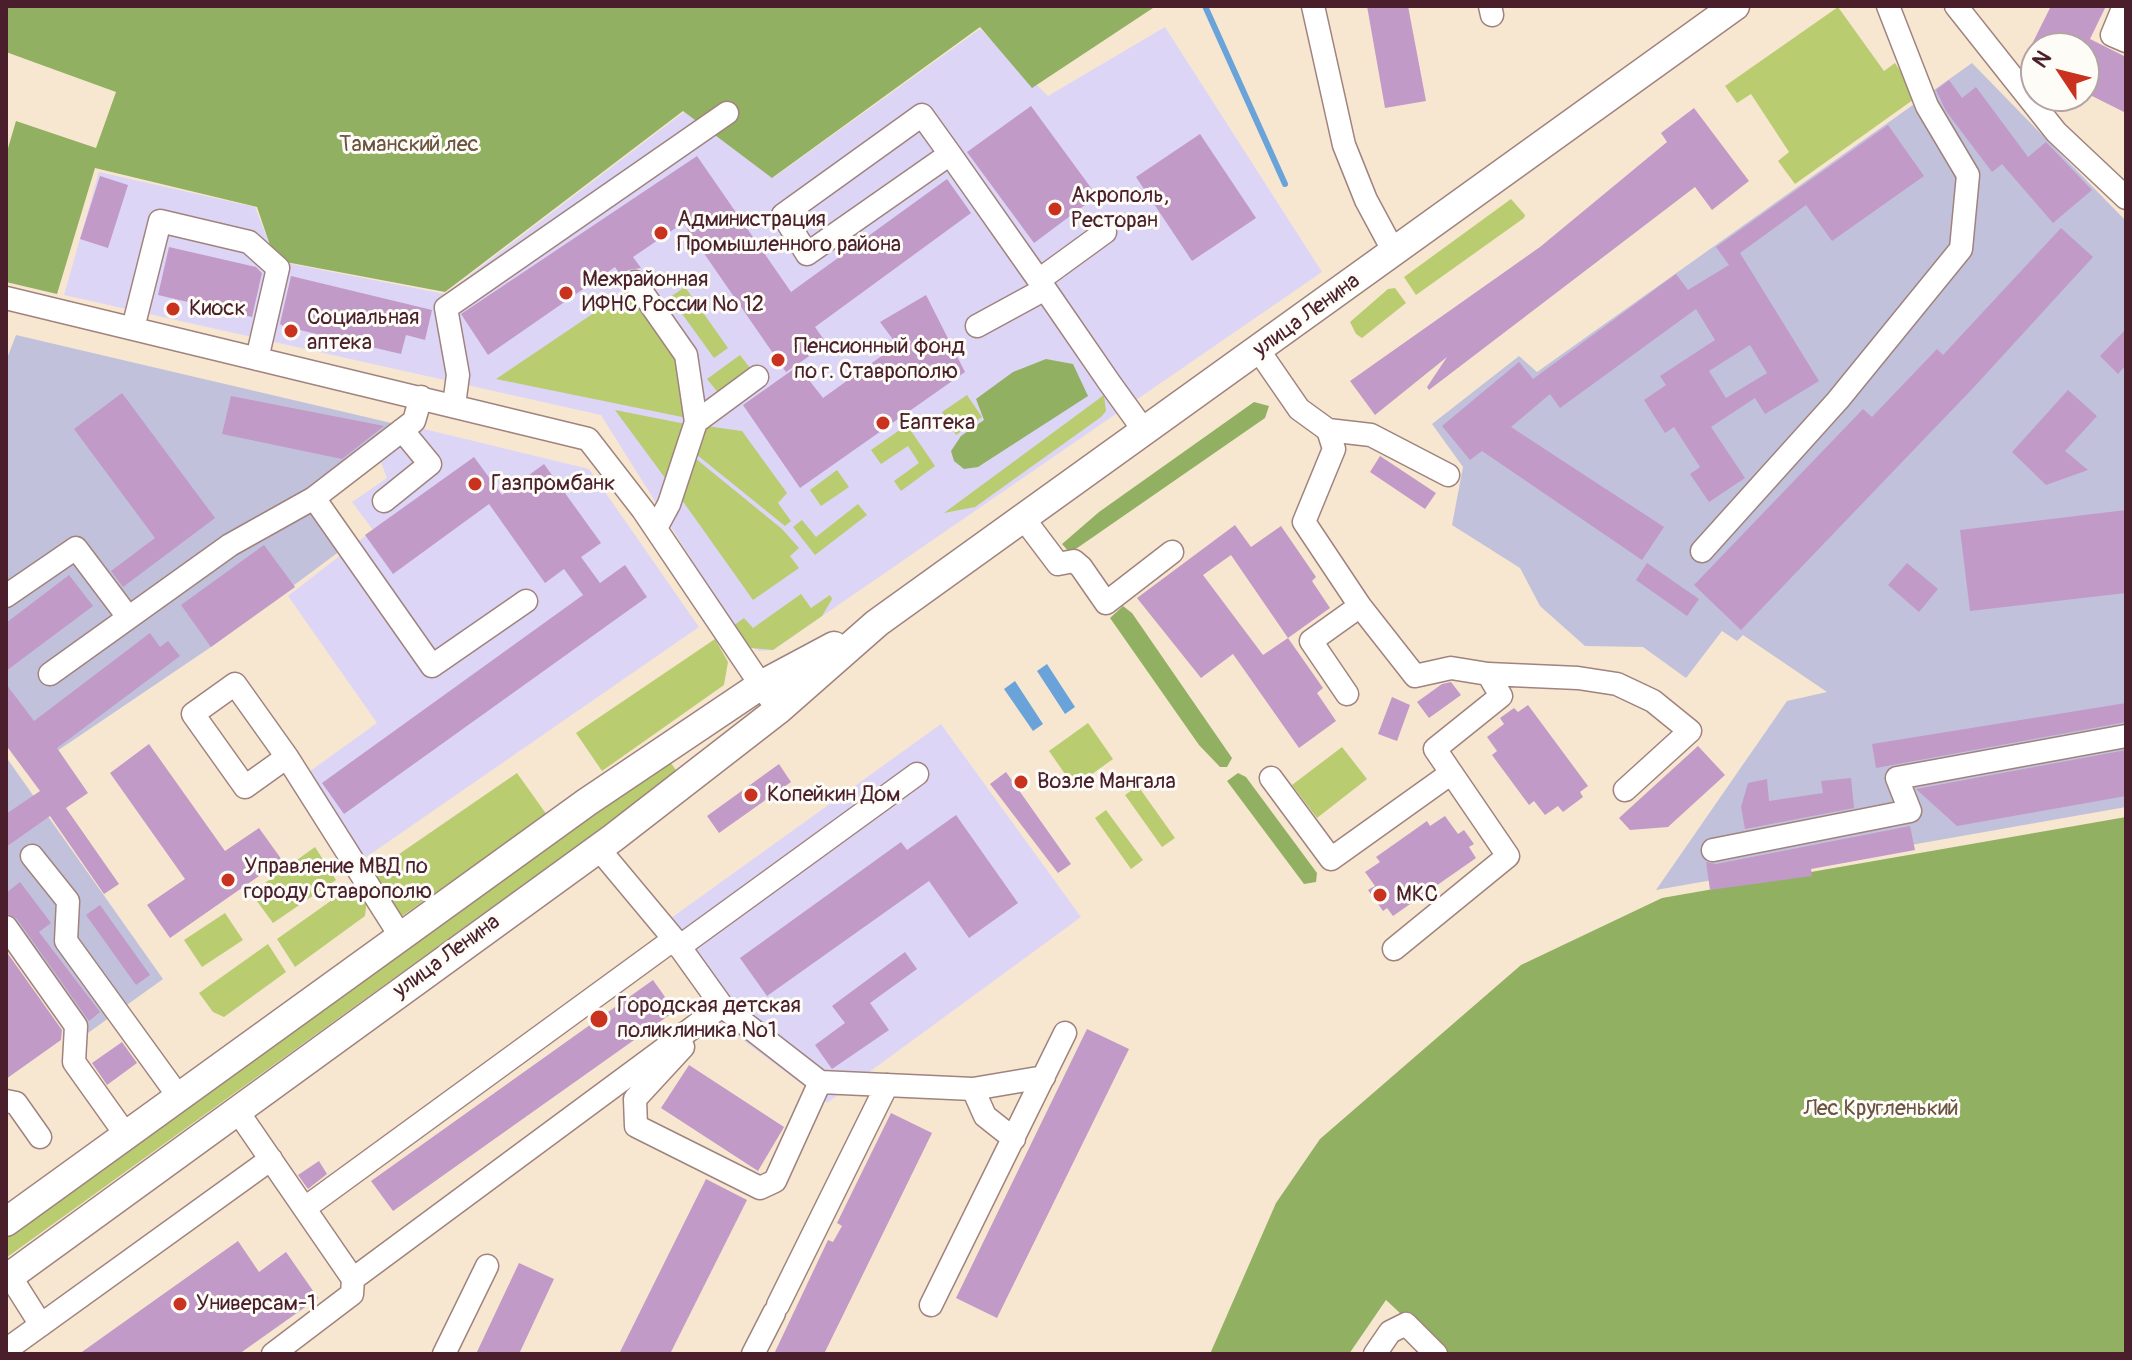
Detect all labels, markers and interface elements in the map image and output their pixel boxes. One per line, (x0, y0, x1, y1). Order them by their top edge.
north arrow (2020, 32, 2100, 112)
text: N (2026, 45, 2058, 74)
park label: Таманский лес (339, 132, 479, 158)
place label: Акрополь, Ресторан (1071, 183, 1169, 234)
marker: Акрополь, Ресторан (1046, 200, 1064, 218)
place label: Администрация Промышленного района (677, 207, 901, 258)
marker: Администрация Промышленного района (652, 224, 670, 242)
place label: Межрайонная ИФНС России № 12 (582, 267, 764, 318)
street label: улица Ленина (1248, 268, 1366, 364)
marker: Межрайонная ИФНС России № 12 (557, 284, 575, 302)
place label: Киоск (189, 296, 246, 322)
marker: Киоск (164, 300, 182, 318)
place label: Социальная аптека (307, 305, 419, 356)
marker: Социальная аптека (282, 322, 300, 340)
place label: Пенсионный фонд по г. Ставрополю (794, 334, 965, 386)
marker: Пенсионный фонд по г. Ставрополю (769, 351, 787, 369)
place label: Еаптека (899, 410, 975, 436)
marker: Еаптека (874, 414, 892, 432)
place label: Газпромбанк (491, 471, 615, 497)
marker: Газпромбанк (466, 475, 484, 493)
place label: Возле Мангала (1037, 769, 1176, 795)
marker: Возле Мангала (1012, 773, 1030, 791)
place label: Копейкин Дом (767, 782, 900, 808)
marker: Копейкин Дом (742, 786, 760, 804)
place label: Управление МВД по городу Ставрополю (244, 854, 432, 906)
marker: Управление МВД по городу Ставрополю (219, 871, 237, 889)
place label: МКС (1396, 882, 1438, 908)
marker: МКС (1371, 886, 1389, 904)
street label: улица Ленина (388, 909, 506, 1005)
place label: Городская детская поликлиника №1 (617, 993, 801, 1044)
marker: Городская детская поликлиника №1 (588, 1008, 610, 1030)
park label: Лес Кругленький (1803, 1096, 1959, 1122)
place label: Универсам-1 (196, 1291, 316, 1317)
marker: Универсам-1 (171, 1295, 189, 1313)

